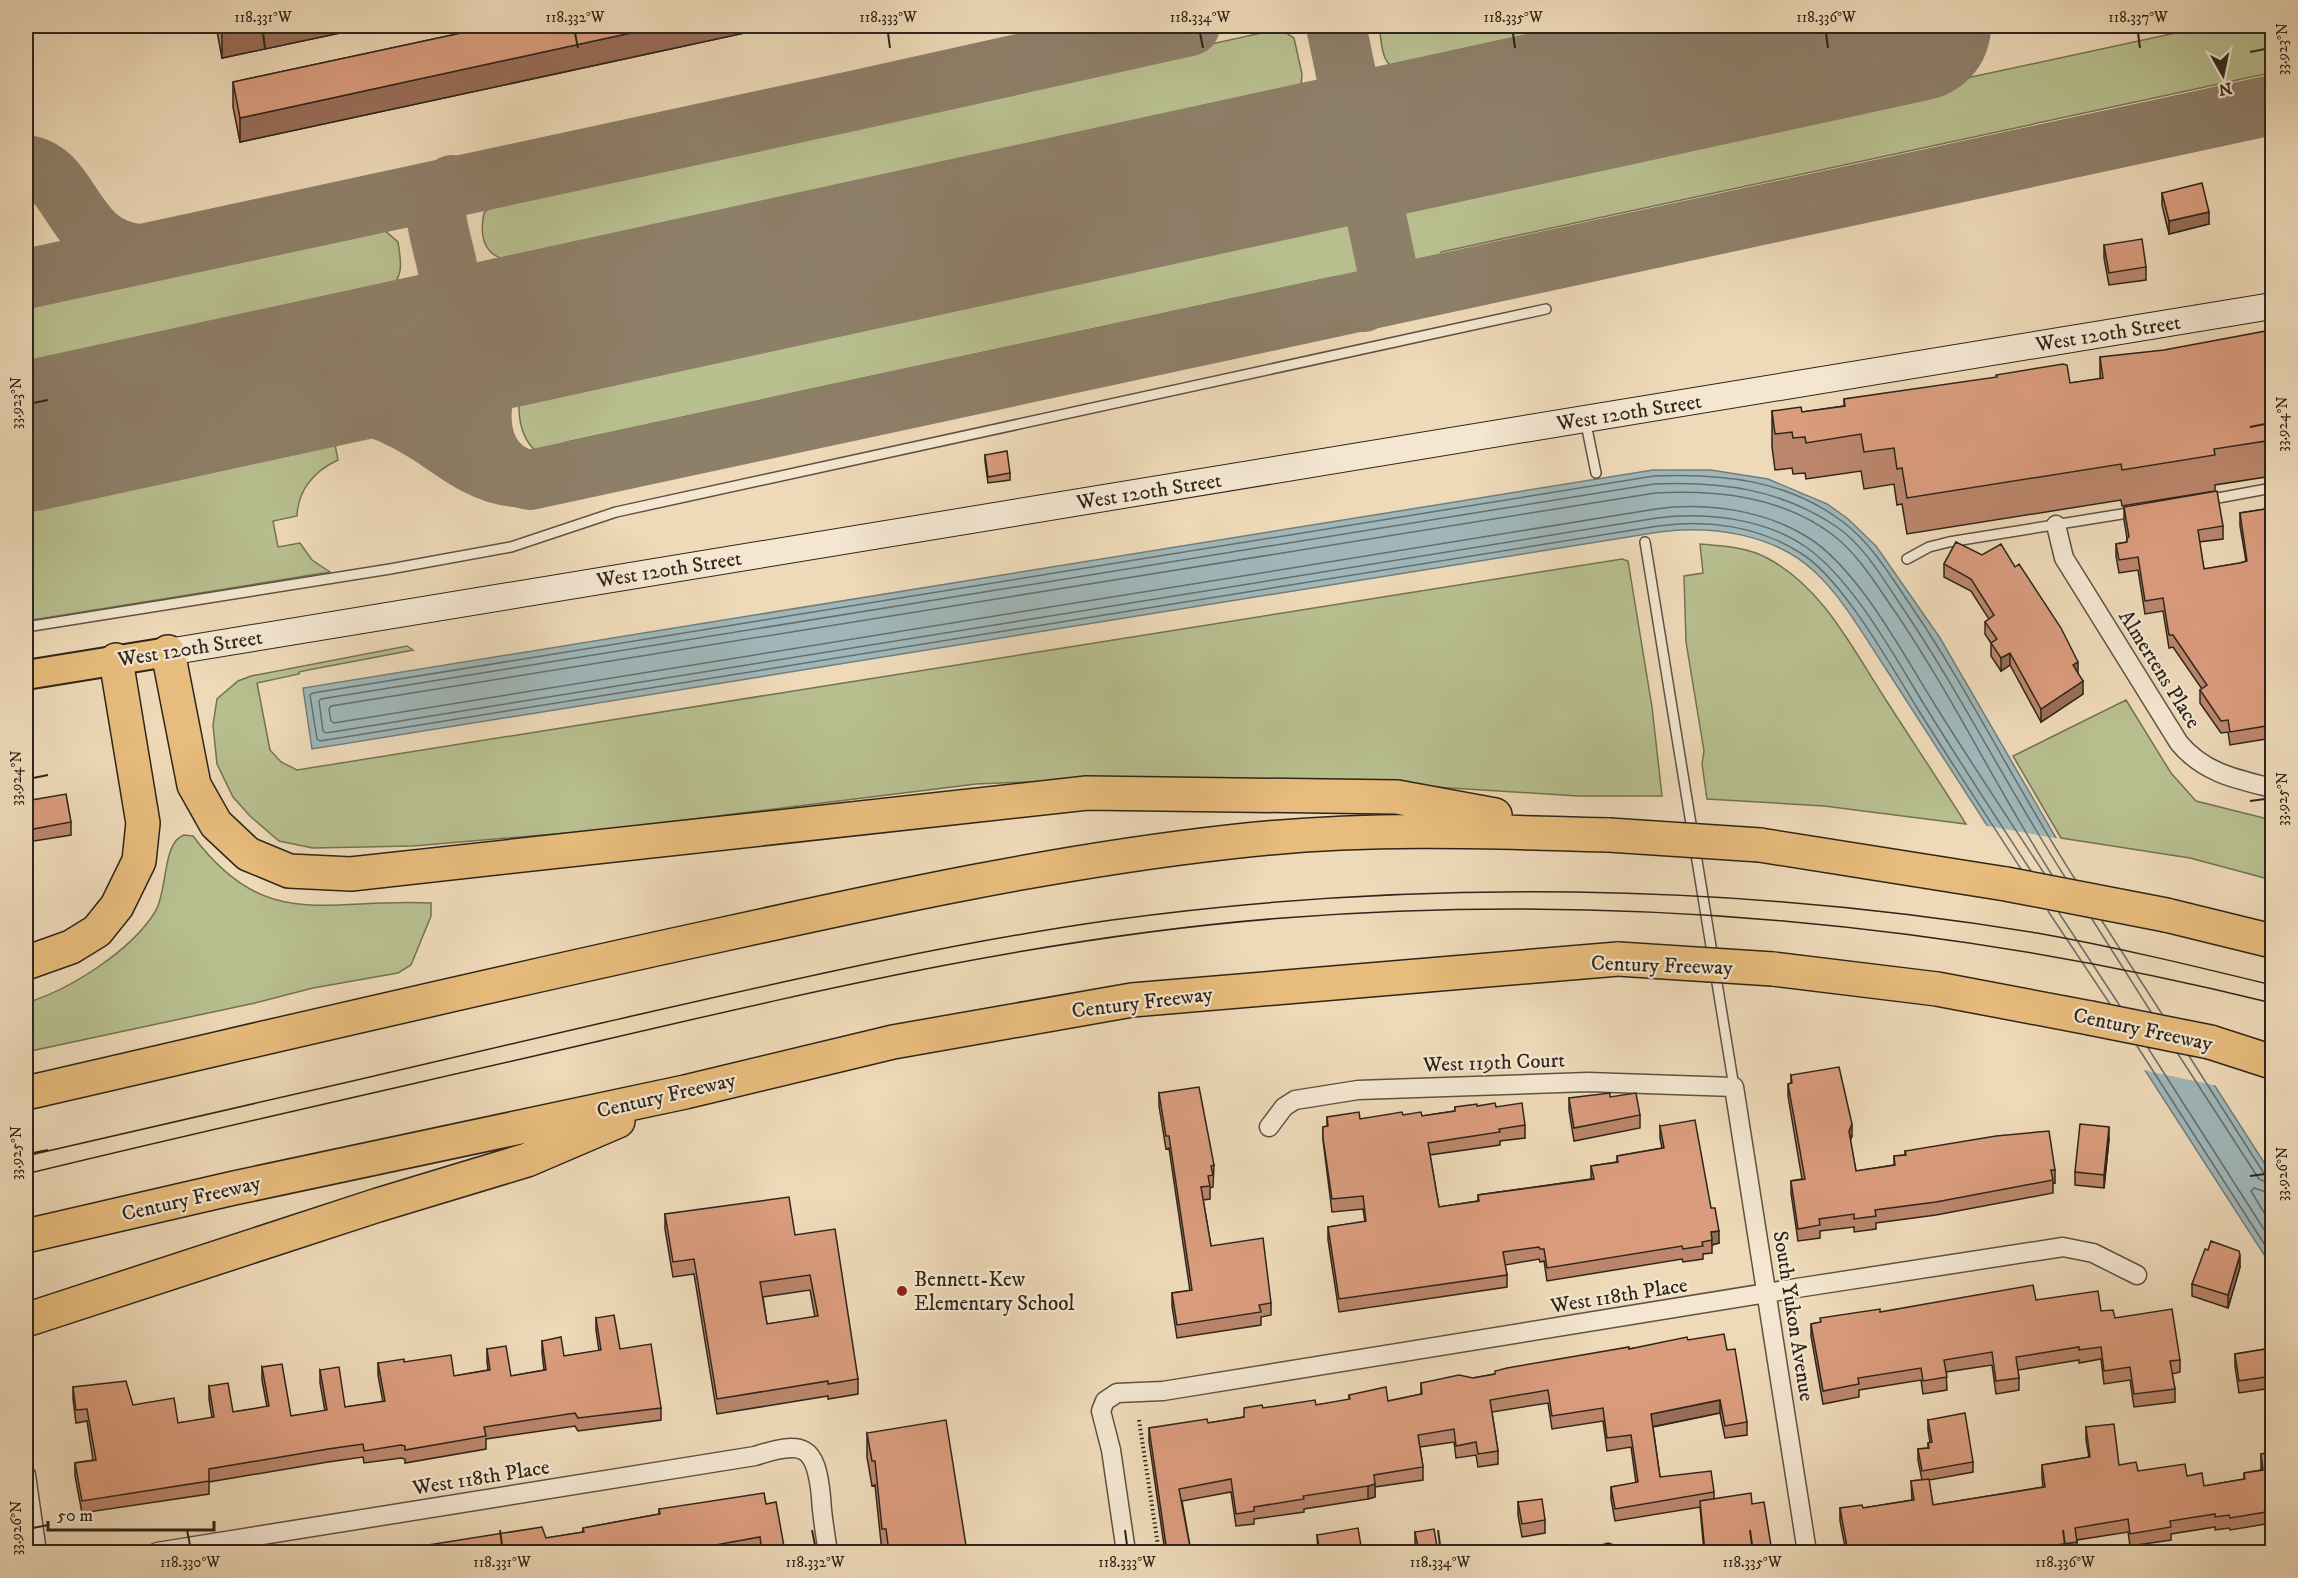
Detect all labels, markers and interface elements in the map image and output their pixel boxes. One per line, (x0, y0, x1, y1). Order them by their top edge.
text: 118.331°W (234, 8, 292, 27)
text: 118.332°W (545, 8, 605, 27)
text: 118.333°W (859, 8, 917, 27)
text: 118.334°W (1170, 8, 1230, 27)
text: 118.335°W (1483, 8, 1543, 27)
text: 118.336°W (1796, 8, 1856, 27)
text: 118.337°W (2108, 8, 2168, 27)
text: 33.923°N (2273, 23, 2292, 75)
north arrow (2193, 45, 2253, 105)
text: N (2217, 78, 2233, 100)
street label: West 120th Street (2033, 310, 2183, 358)
text: 33.923°N (7, 377, 26, 429)
street label: West 120th Street (1554, 389, 1704, 437)
text: 33.924°N (2273, 396, 2292, 452)
street label: West 120th Street (1074, 468, 1224, 516)
street label: West 120th Street (594, 546, 744, 594)
street label: Almertens Place (2112, 605, 2206, 734)
street label: West 120th Street (115, 625, 265, 673)
text: 33.924°N (7, 750, 26, 806)
text: 33.925°N (2273, 772, 2292, 826)
street label: Century Freeway (1591, 951, 1734, 982)
street label: Century Freeway (1070, 981, 1215, 1025)
street label: Century Freeway (2071, 1003, 2216, 1058)
street label: West 119th Court (1422, 1048, 1566, 1079)
street label: Century Freeway (594, 1067, 739, 1125)
text: 33.925°N (7, 1126, 26, 1180)
text: 33.926°N (2273, 1147, 2292, 1201)
street label: Century Freeway (119, 1170, 264, 1228)
street label: South Yukon Avenue (1767, 1229, 1819, 1403)
place label: Bennett-Kew Elementary School (914, 1267, 1075, 1317)
street label: West 118th Place (1548, 1272, 1690, 1320)
marker: Bennett-Kew Elementary School (895, 1284, 909, 1298)
street label: West 118th Place (410, 1454, 552, 1502)
scale bar (48, 1494, 214, 1532)
text: 33.926°N (7, 1501, 26, 1555)
text: 50 m (57, 1505, 93, 1527)
text: 118.330°W (160, 1553, 220, 1572)
text: 118.331°W (473, 1553, 531, 1572)
text: 118.332°W (785, 1553, 845, 1572)
text: 118.333°W (1098, 1553, 1156, 1572)
text: 118.334°W (1410, 1553, 1470, 1572)
text: 118.335°W (1722, 1553, 1782, 1572)
text: 118.336°W (2035, 1553, 2095, 1572)

